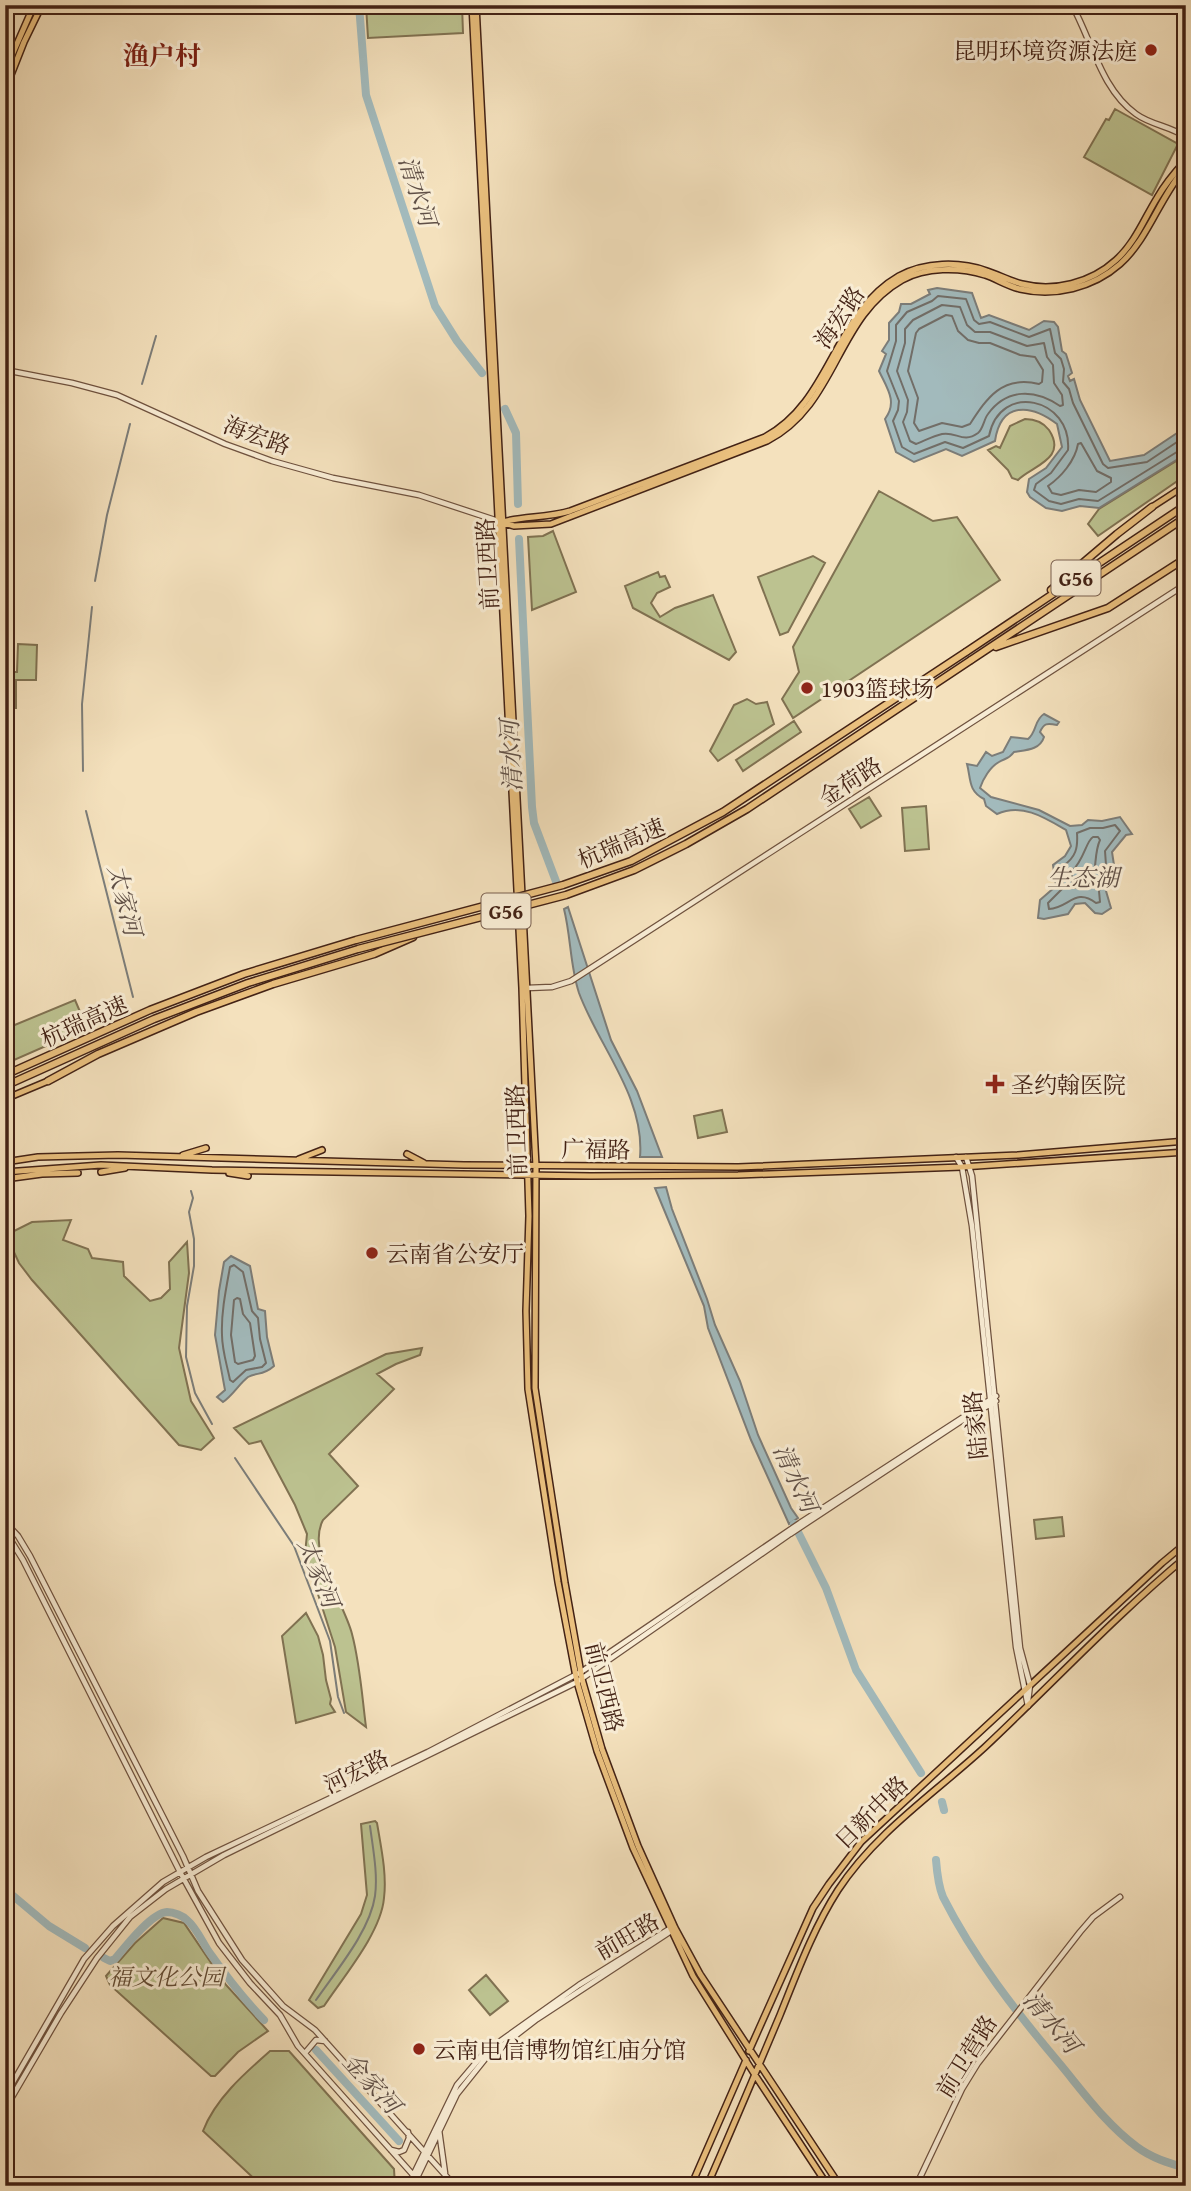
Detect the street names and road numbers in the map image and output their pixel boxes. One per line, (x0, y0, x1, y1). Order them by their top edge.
street label: 海宏路 (806, 279, 872, 355)
street label: 海宏路 (219, 408, 295, 462)
street label: 前卫西路 (468, 517, 506, 611)
road number: G56 (1052, 560, 1100, 596)
street label: 金荷路 (812, 748, 888, 814)
street label: 杭瑞高速 (572, 810, 670, 876)
road number: G56 (482, 894, 530, 928)
street label: 杭瑞高速 (35, 987, 133, 1055)
street label: 前卫西路 (498, 1083, 534, 1177)
street label: 广福路 (561, 1132, 631, 1166)
street label: 陆家路 (955, 1389, 995, 1461)
street label: 前卫西路 (578, 1638, 632, 1736)
street label: 河宏路 (318, 1741, 394, 1801)
street label: 日新中路 (827, 1768, 915, 1856)
street label: 前旺路 (589, 1904, 665, 1968)
street label: 前卫营路 (928, 2008, 1004, 2104)

